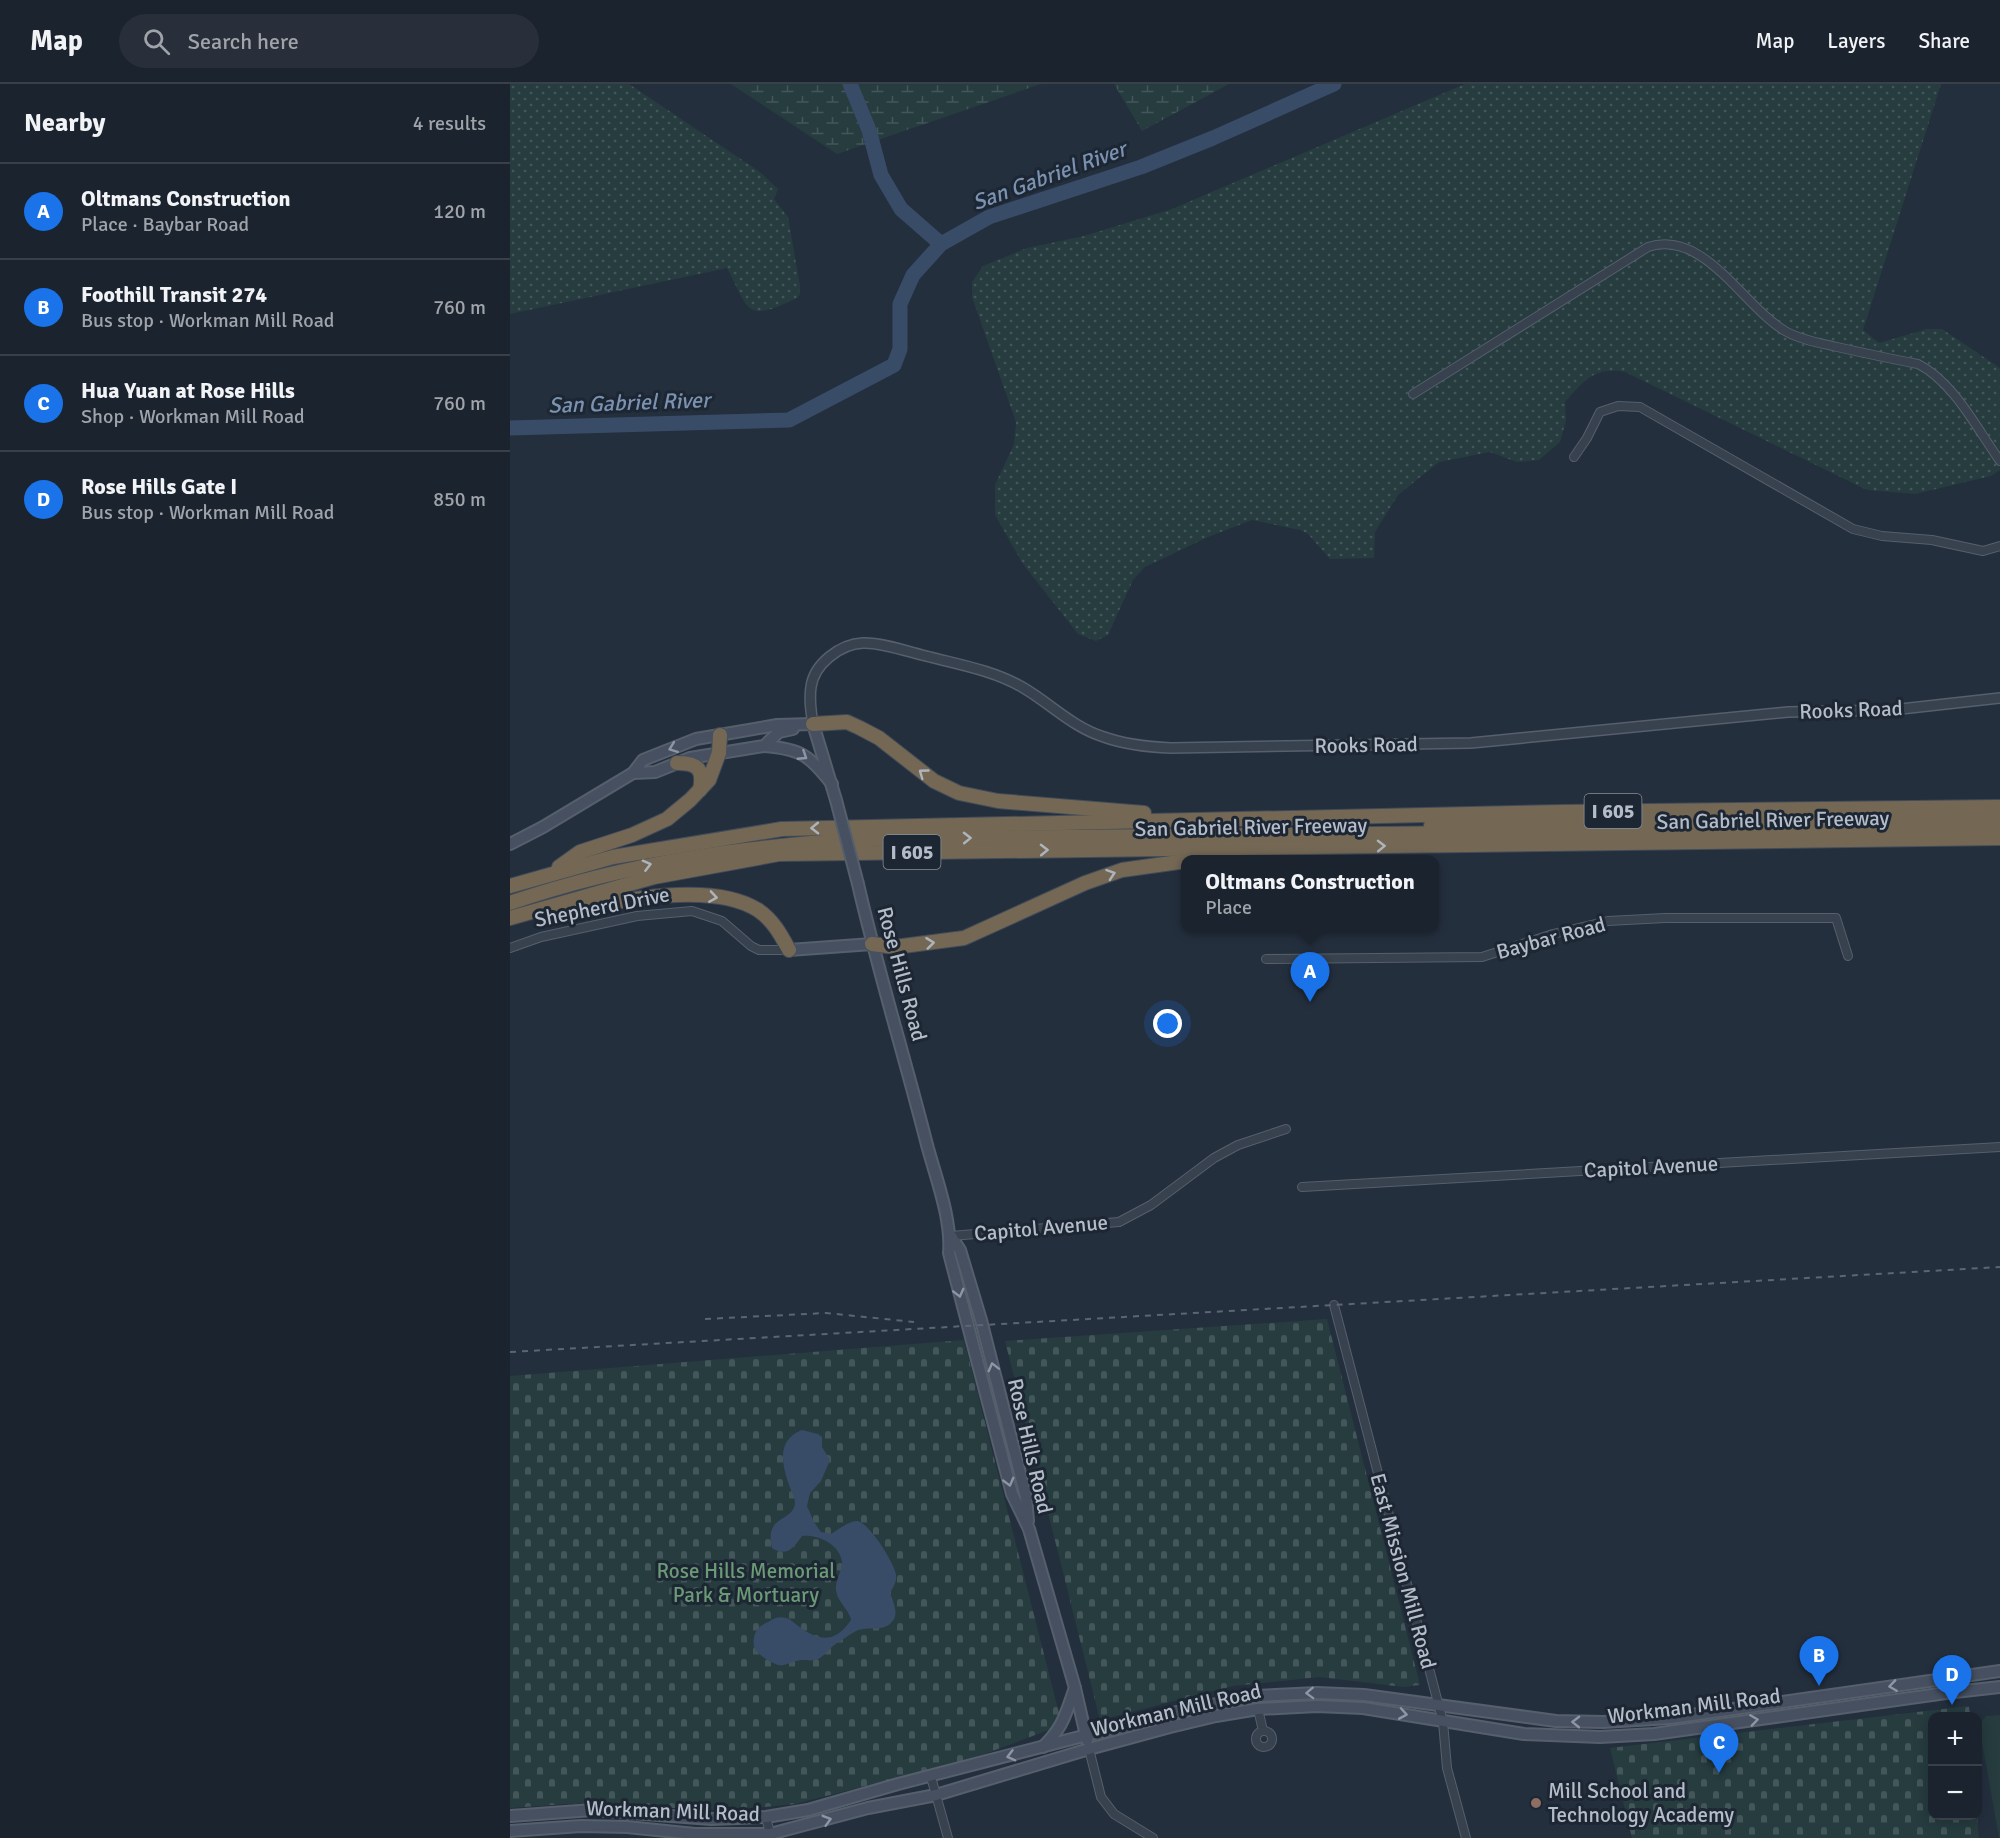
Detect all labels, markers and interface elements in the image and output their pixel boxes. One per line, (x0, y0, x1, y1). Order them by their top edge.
search box (119, 14, 539, 68)
text: Map (30, 24, 83, 58)
icon: search (140, 25, 173, 58)
text: Search here (188, 28, 299, 55)
text: Map (1756, 28, 1794, 54)
text: Layers (1827, 28, 1885, 54)
text: Share (1918, 28, 1970, 54)
text: Nearby (24, 107, 105, 139)
text: 4 results (413, 111, 486, 136)
water label: San Gabriel River (969, 134, 1132, 216)
text: Oltmans Construction (81, 185, 291, 212)
text: A (37, 199, 50, 224)
text: 120 m (433, 199, 486, 224)
text: Place · Baybar Road (81, 212, 249, 237)
text: Foothill Transit 274 (81, 281, 267, 308)
text: B (37, 295, 50, 320)
text: 760 m (433, 295, 486, 320)
text: Bus stop · Workman Mill Road (81, 308, 334, 333)
text: Hua Yuan at Rose Hills (81, 377, 295, 404)
water label: San Gabriel River (548, 386, 713, 419)
text: C (37, 391, 50, 416)
text: 760 m (433, 391, 486, 416)
text: Shop · Workman Mill Road (81, 404, 305, 429)
text: Rose Hills Gate I (81, 473, 237, 500)
text: D (37, 487, 50, 512)
text: 850 m (433, 487, 486, 512)
text: Bus stop · Workman Mill Road (81, 500, 334, 525)
street label: Rooks Road (1799, 695, 1903, 725)
street label: Rooks Road (1314, 731, 1418, 759)
one-way arrow (669, 740, 679, 753)
one-way arrow (797, 748, 807, 760)
one-way arrow (919, 769, 930, 780)
road number: I 605 (1584, 794, 1642, 828)
street label: San Gabriel River Freeway (1656, 805, 1890, 835)
street label: San Gabriel River Freeway (1134, 812, 1368, 842)
one-way arrow (810, 822, 819, 834)
one-way arrow (962, 832, 971, 844)
road number: I 605 (884, 835, 940, 869)
one-way arrow (1377, 840, 1386, 852)
one-way arrow (1039, 844, 1048, 857)
popup (1181, 855, 1439, 933)
one-way arrow (642, 859, 652, 872)
text: Oltmans Construction (1205, 868, 1415, 895)
one-way arrow (1105, 869, 1116, 881)
street label: Shepherd Drive (532, 881, 672, 933)
one-way arrow (707, 890, 717, 903)
text: Place (1205, 895, 1252, 920)
street label: Rose Hills Road (872, 904, 932, 1044)
street label: Baybar Road (1494, 911, 1608, 965)
one-way arrow (925, 937, 935, 949)
pin: A (1290, 952, 1330, 1002)
your location (1153, 1009, 1182, 1038)
street label: Capitol Avenue (1583, 1150, 1719, 1184)
street label: Capitol Avenue (973, 1209, 1109, 1247)
one-way arrow (952, 1288, 965, 1298)
one-way arrow (987, 1362, 1000, 1372)
street label: Rose Hills Road (1002, 1376, 1058, 1516)
street label: East Mission Mill Road (1364, 1470, 1442, 1672)
one-way arrow (1001, 1477, 1014, 1487)
park label: Rose Hills Memorial Park & Mortuary (656, 1558, 836, 1608)
pin: B (1800, 1636, 1838, 1686)
pin: D (1932, 1656, 1972, 1705)
street label: Workman Mill Road (1088, 1678, 1264, 1742)
one-way arrow (1889, 1679, 1898, 1691)
street label: Workman Mill Road (1606, 1682, 1782, 1730)
one-way arrow (1305, 1687, 1314, 1700)
one-way arrow (1398, 1707, 1408, 1719)
map controls (1928, 1712, 1982, 1820)
button: + (1928, 1712, 1982, 1766)
one-way arrow (1749, 1714, 1758, 1726)
one-way arrow (1571, 1715, 1580, 1728)
pin: C (1700, 1724, 1738, 1773)
one-way arrow (1006, 1748, 1016, 1761)
button: − (1928, 1766, 1982, 1820)
place label: Mill School and Technology Academy (1548, 1778, 1734, 1828)
street label: Workman Mill Road (586, 1795, 760, 1827)
marker: Mill School and Technology Academy (1529, 1796, 1543, 1810)
one-way arrow (821, 1815, 832, 1827)

